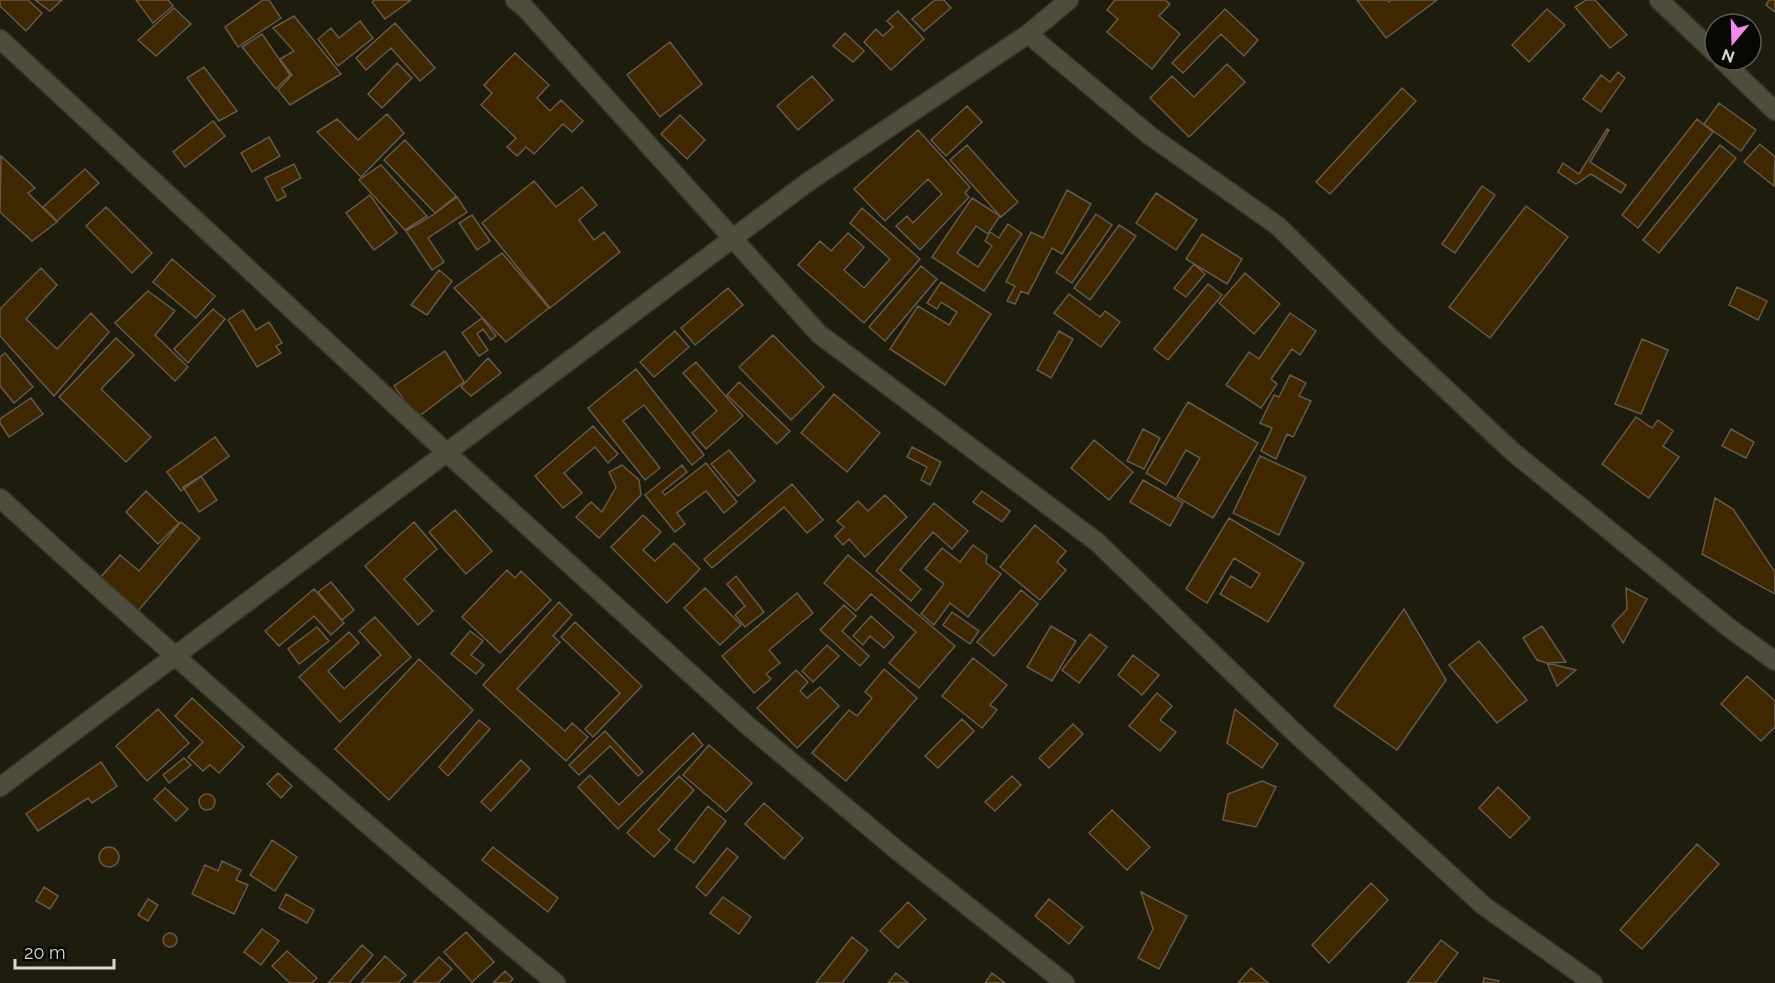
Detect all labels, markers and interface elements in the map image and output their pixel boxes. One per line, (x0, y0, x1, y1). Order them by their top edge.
north arrow (1703, 12, 1763, 72)
text: N (1719, 45, 1737, 67)
scale bar (15, 932, 114, 970)
text: 20 m (24, 942, 66, 963)

